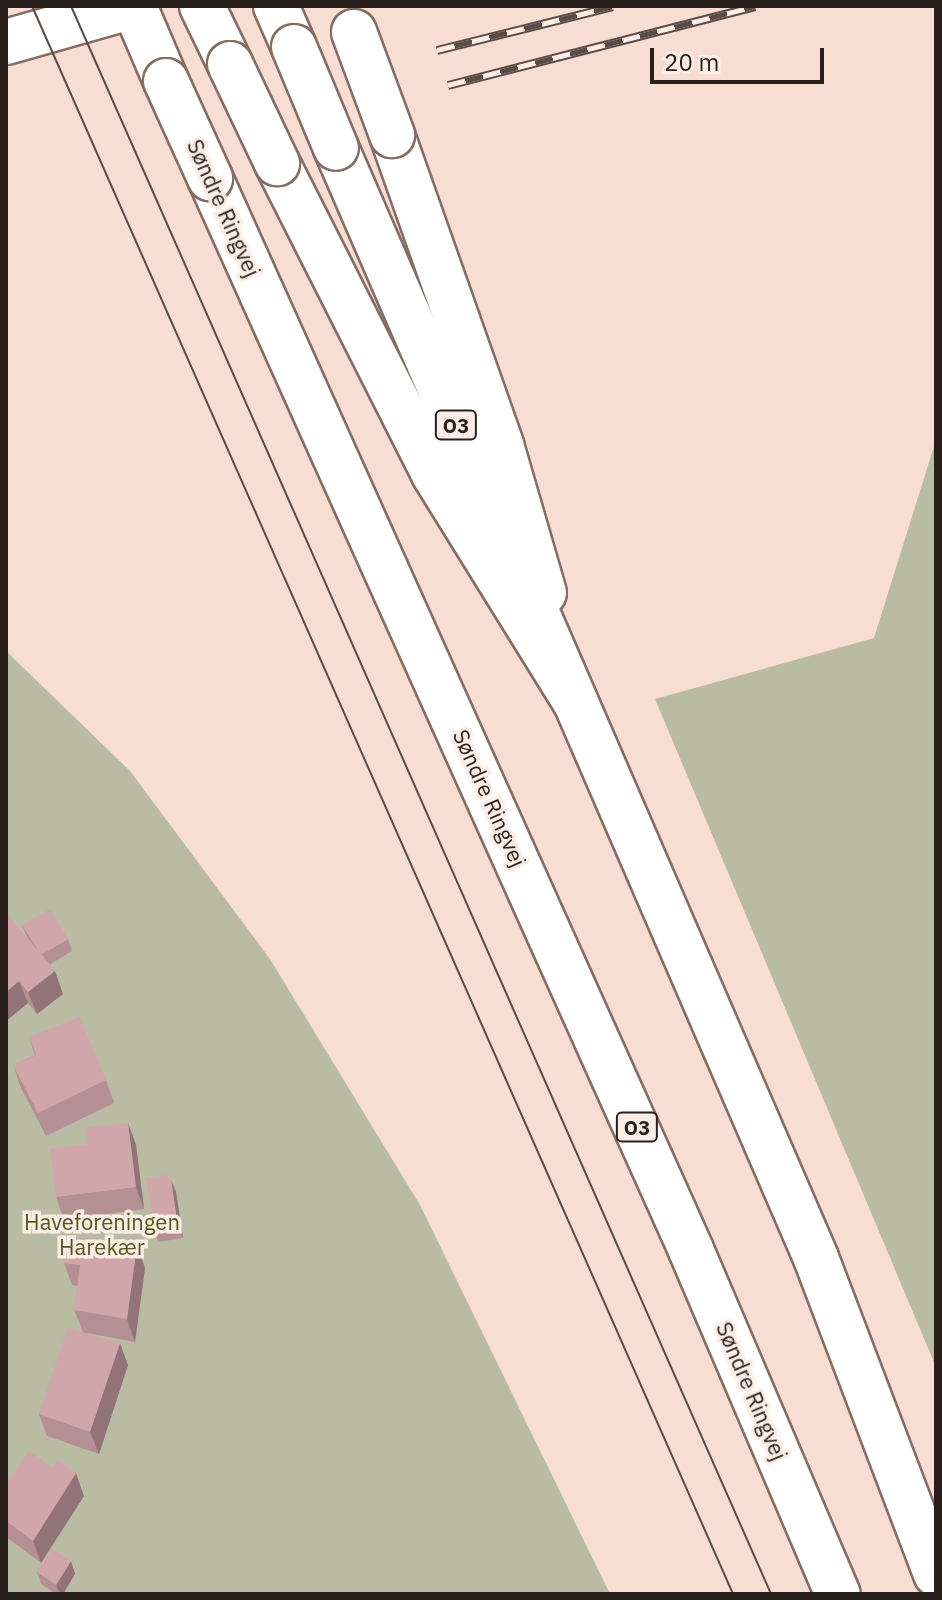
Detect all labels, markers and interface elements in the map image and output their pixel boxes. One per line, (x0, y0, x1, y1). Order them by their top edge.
scale bar (654, 32, 828, 82)
text: 20 m (664, 46, 719, 78)
street label: Søndre Ringvej (182, 135, 266, 281)
road number: O3 (434, 409, 478, 441)
street label: Søndre Ringvej (448, 725, 532, 871)
road number: O3 (615, 1111, 659, 1143)
park label: Haveforeningen Harekær (24, 1208, 180, 1260)
street label: Søndre Ringvej (711, 1318, 793, 1464)

